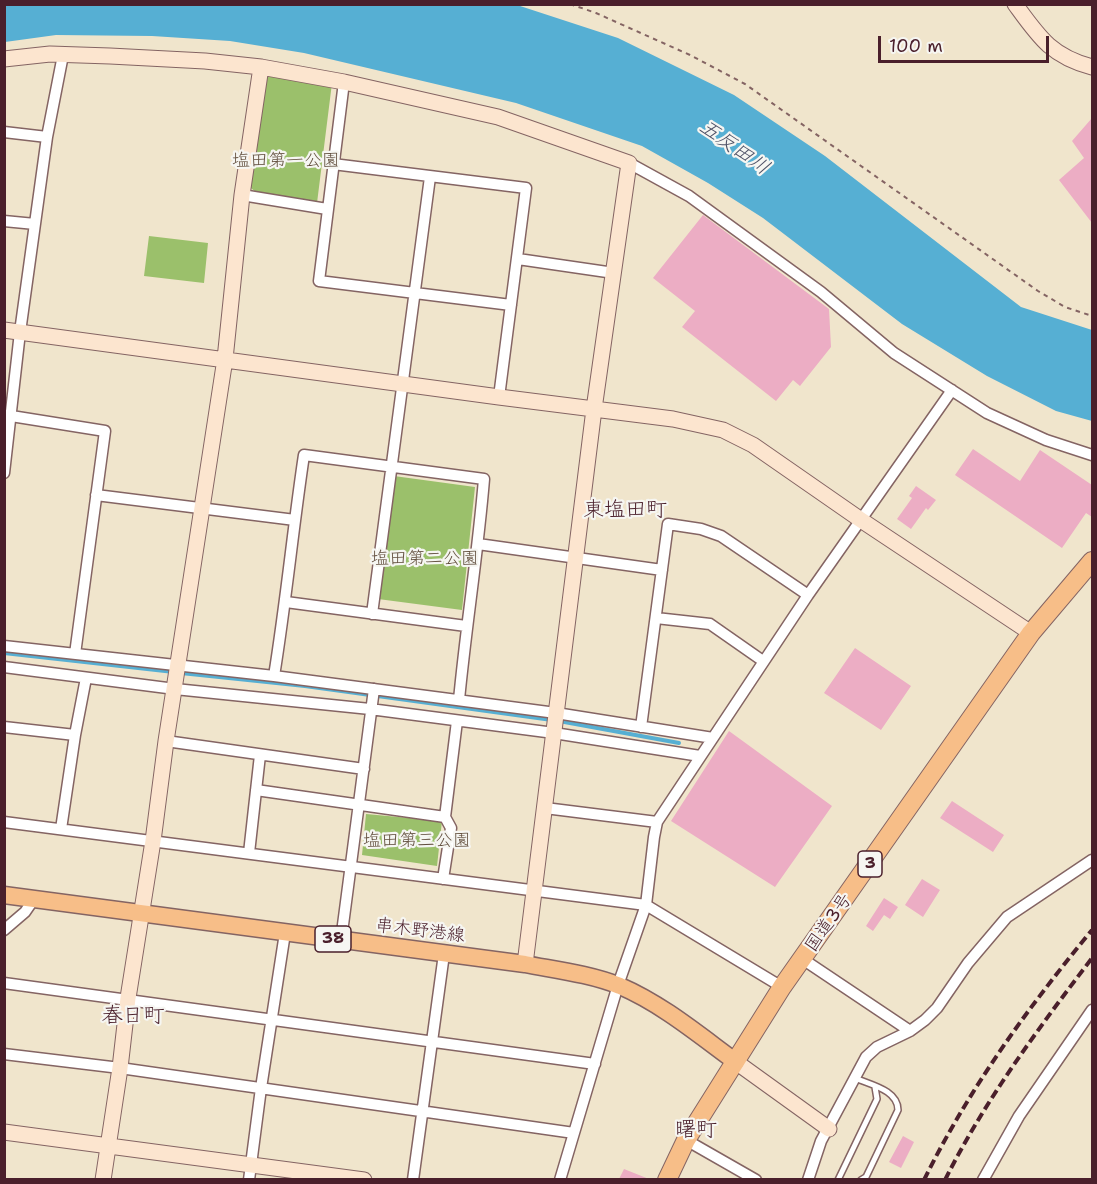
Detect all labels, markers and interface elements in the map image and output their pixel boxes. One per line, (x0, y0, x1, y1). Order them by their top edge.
scale bar (881, 24, 1052, 62)
text: 100 m (889, 34, 943, 58)
water label: 五反田川 (694, 115, 774, 181)
park label: 塩田第一公園 (232, 150, 340, 172)
district label: 東塩田町 (583, 498, 667, 524)
park label: 塩田第二公園 (371, 548, 479, 570)
park label: 塩田第三公園 (363, 830, 471, 852)
road number: 3 (858, 851, 882, 877)
street label: 国道3号 (801, 890, 857, 956)
street label: 串木野港線 (374, 915, 466, 947)
road number: 38 (315, 926, 351, 952)
district label: 春日町 (102, 1004, 164, 1030)
district label: 曙町 (675, 1118, 717, 1144)

